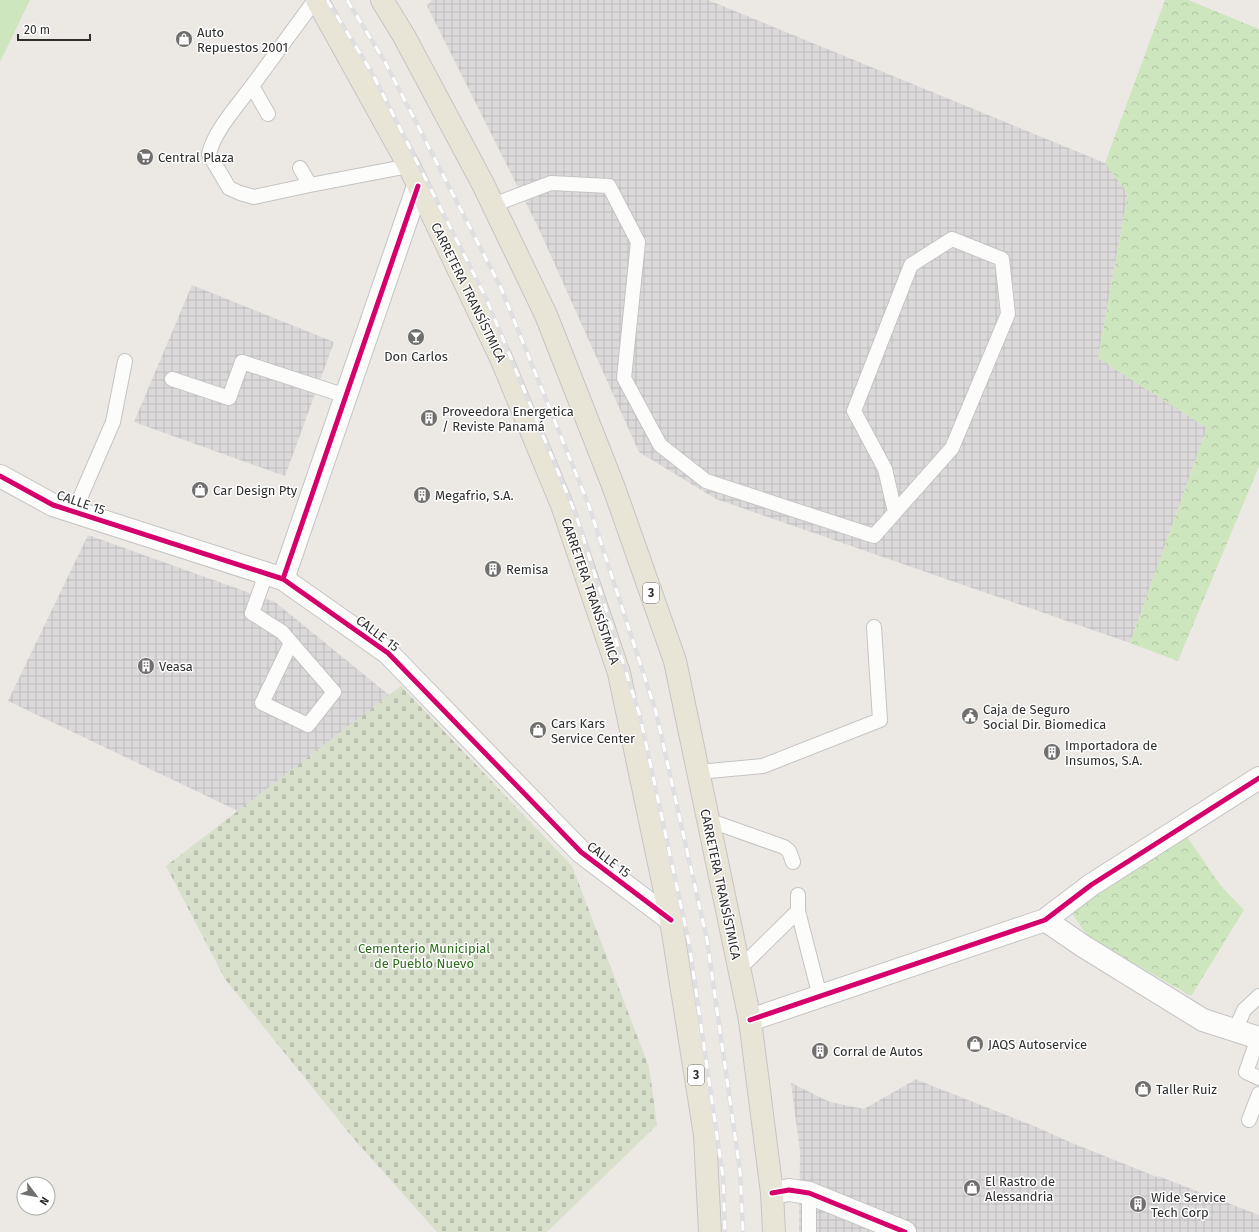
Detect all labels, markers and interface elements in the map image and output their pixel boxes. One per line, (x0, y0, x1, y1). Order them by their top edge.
scale bar (18, 16, 90, 42)
text: 20 m (24, 23, 50, 37)
place label: Auto Repuestos 2001 (197, 25, 288, 55)
shop icon: Auto Repuestos 2001 (174, 29, 194, 49)
supermarket icon: Central Plaza (135, 147, 155, 167)
place label: Central Plaza (158, 150, 234, 165)
street label: CARRETERA TRANSÍSTMICA (428, 220, 509, 365)
bar icon: Don Carlos (406, 327, 426, 347)
place label: Don Carlos (384, 349, 448, 364)
place label: Proveedora Energetica / Reviste Panamá (442, 404, 574, 434)
building icon: Proveedora Energetica / Reviste Panamá (419, 408, 439, 428)
shop icon: Car Design Pty (190, 480, 210, 500)
place label: Car Design Pty (213, 483, 298, 498)
building icon: Megafrio, S.A. (412, 485, 432, 505)
street label: CALLE 15 (55, 487, 107, 518)
place label: Megafrio, S.A. (435, 488, 514, 503)
street label: CARRETERA TRANSÍSTMICA (558, 516, 623, 667)
building icon: Remisa (483, 559, 503, 579)
place label: Remisa (506, 562, 549, 577)
road number: 3 (643, 583, 659, 603)
street label: CALLE 15 (353, 612, 402, 655)
building icon: Veasa (136, 656, 156, 676)
place label: Veasa (159, 659, 193, 674)
place label: Caja de Seguro Social Dir. Biomedica (983, 702, 1106, 732)
public building icon: Caja de Seguro Social Dir. Biomedica (960, 706, 980, 726)
place label: Cars Kars Service Center (551, 716, 635, 746)
shop icon: Cars Kars Service Center (528, 720, 548, 740)
place label: Importadora de Insumos, S.A. (1065, 738, 1157, 768)
building icon: Importadora de Insumos, S.A. (1042, 742, 1062, 762)
street label: CARRETERA TRANSÍSTMICA (697, 807, 744, 961)
street label: CALLE 15 (584, 838, 633, 881)
park label: Cementerio Municipial de Pueblo Nuevo (358, 941, 490, 971)
shop icon: JAQS Autoservice (965, 1034, 985, 1054)
place label: JAQS Autoservice (988, 1037, 1087, 1052)
building icon: Corral de Autos (810, 1041, 830, 1061)
place label: Corral de Autos (833, 1044, 923, 1059)
road number: 3 (688, 1065, 704, 1085)
shop icon: Taller Ruiz (1133, 1079, 1153, 1099)
place label: Taller Ruiz (1156, 1082, 1217, 1097)
place label: El Rastro de Alessandria (985, 1174, 1055, 1204)
north arrow (16, 1176, 56, 1216)
shop icon: El Rastro de Alessandria (962, 1178, 982, 1198)
place label: Wide Service Tech Corp (1151, 1190, 1226, 1220)
text: N (37, 1194, 52, 1208)
building icon: Wide Service Tech Corp (1128, 1194, 1148, 1214)

